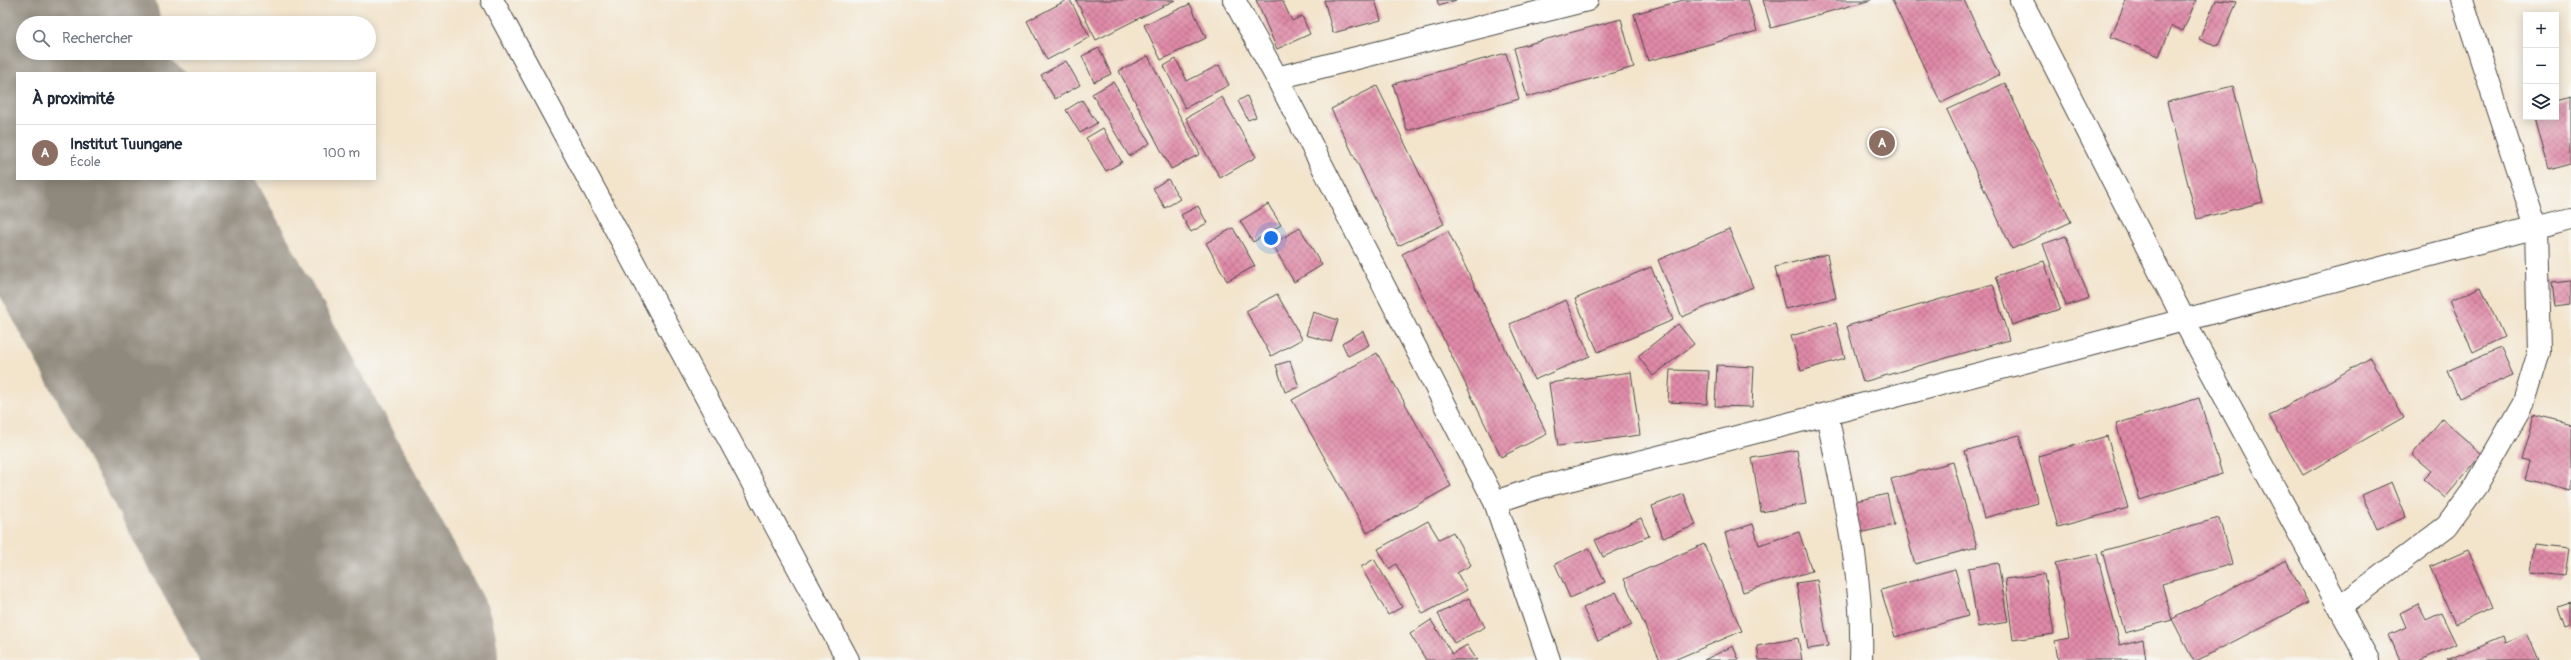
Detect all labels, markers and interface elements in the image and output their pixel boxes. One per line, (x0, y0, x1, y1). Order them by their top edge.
map controls (2523, 12, 2559, 120)
button: + (2523, 12, 2559, 48)
search box (16, 16, 376, 60)
icon: search (30, 27, 52, 49)
text: Rechercher (62, 29, 133, 48)
button: − (2523, 48, 2559, 84)
button: layers (2523, 84, 2559, 120)
text: À proximité (32, 88, 115, 109)
pin: A (1869, 128, 1895, 158)
text: Institut Tuungane (70, 135, 182, 154)
text: A (41, 145, 49, 161)
text: 100 m (323, 145, 360, 161)
text: École (70, 154, 100, 170)
your location (1261, 228, 1281, 248)

